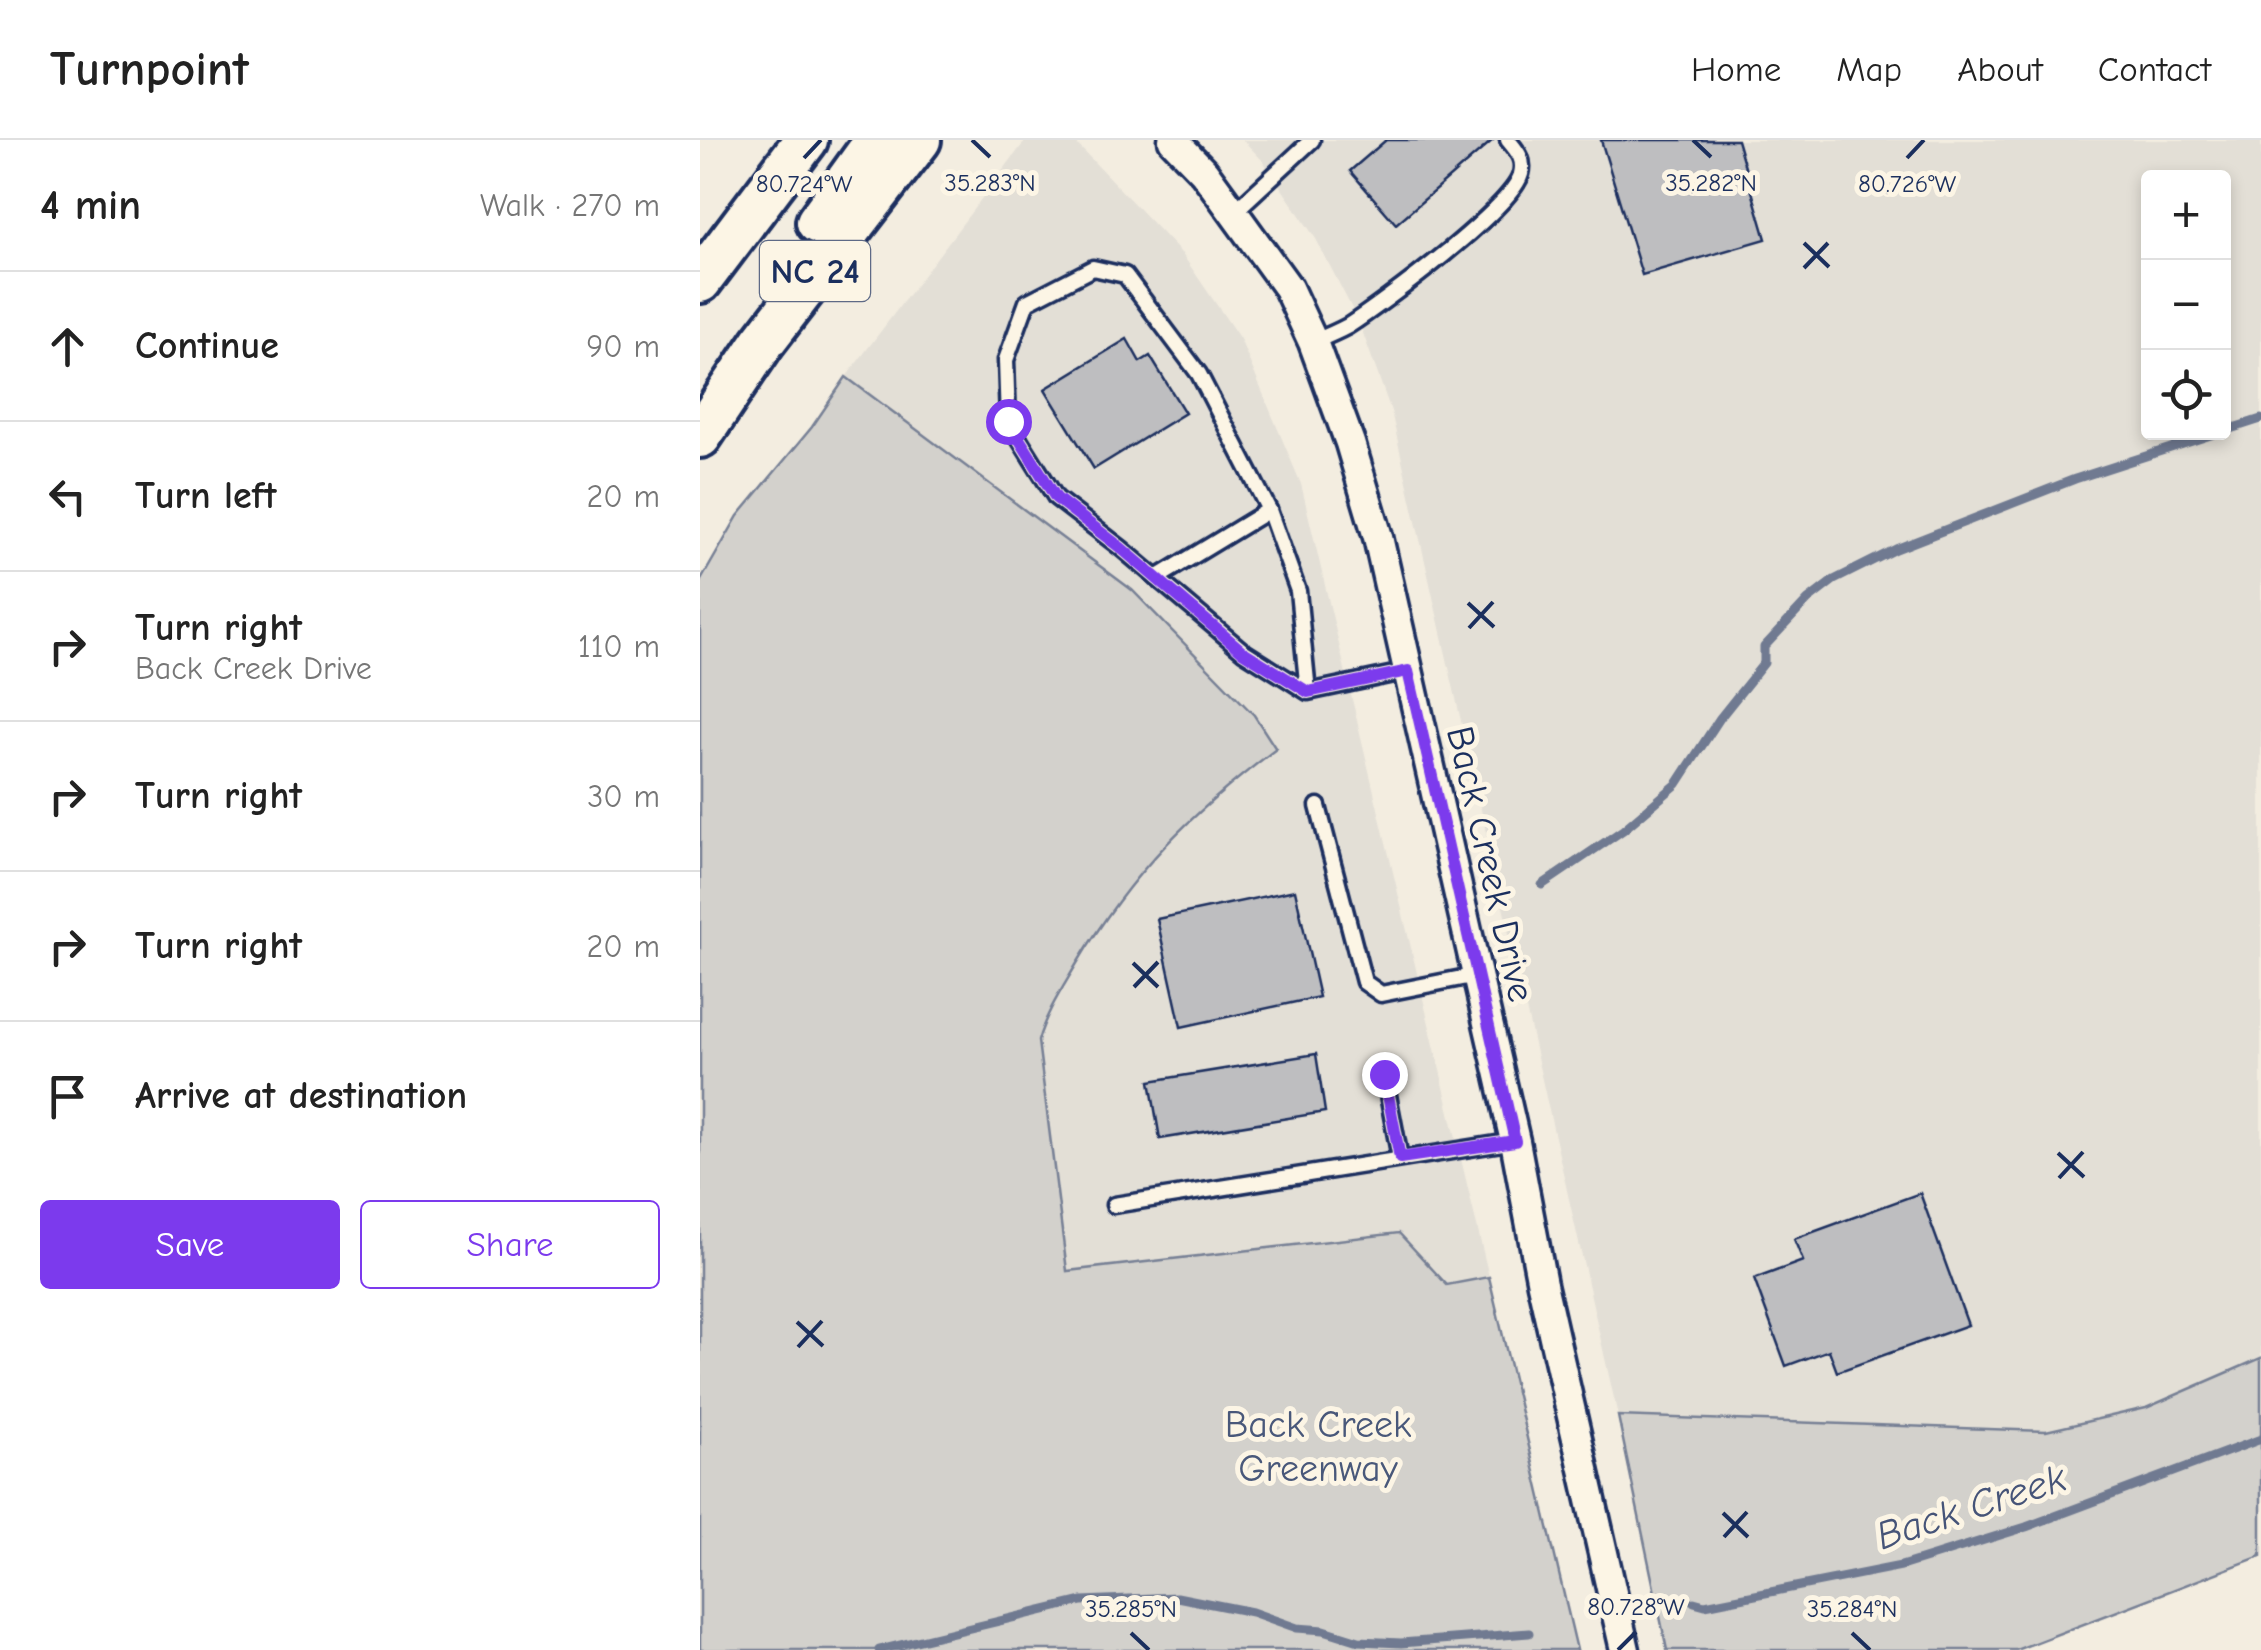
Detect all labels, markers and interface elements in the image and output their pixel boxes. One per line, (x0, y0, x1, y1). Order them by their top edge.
text: Turnpoint (50, 42, 249, 97)
text: Home (1691, 49, 1781, 90)
text: Map (1836, 49, 1902, 90)
text: About (1957, 49, 2043, 90)
text: Contact (2098, 49, 2211, 90)
text: 35.283°N (944, 168, 1036, 197)
text: 35.282°N (1665, 168, 1757, 197)
text: 80.724°W (756, 169, 853, 198)
text: 80.726°W (1858, 169, 1956, 198)
map controls (2141, 170, 2231, 440)
button: + (2141, 170, 2231, 260)
text: 4 min (40, 181, 141, 230)
text: Walk · 270 m (480, 187, 660, 224)
road number: NC 24 (760, 241, 870, 301)
button: − (2141, 260, 2231, 350)
icon: ahead (40, 319, 95, 374)
text: Continue (135, 324, 279, 368)
text: 90 m (586, 328, 660, 365)
button: locate (2141, 350, 2231, 440)
route start (986, 399, 1032, 445)
icon: left (40, 469, 95, 524)
text: Turn left (135, 474, 276, 518)
text: 20 m (587, 478, 660, 515)
text: Turn right (135, 606, 302, 650)
icon: right (40, 619, 95, 674)
text: 110 m (578, 628, 660, 665)
text: Back Creek Drive (135, 650, 372, 687)
street label: Back Creek Drive (1437, 722, 1543, 1006)
icon: right (40, 769, 95, 824)
text: Turn right (135, 774, 302, 818)
text: 30 m (587, 778, 660, 815)
icon: right (40, 919, 95, 974)
text: Turn right (135, 924, 302, 968)
text: 20 m (587, 928, 660, 965)
route end (1362, 1052, 1408, 1098)
icon: arrive (40, 1069, 95, 1124)
text: Arrive at destination (135, 1074, 467, 1118)
button: Save (40, 1200, 340, 1289)
button: Share (360, 1200, 660, 1289)
park label: Back Creek Greenway (1225, 1403, 1412, 1491)
water label: Back Creek (1870, 1455, 2072, 1559)
text: 80.728°W (1587, 1592, 1685, 1621)
text: 35.285°N (1085, 1594, 1177, 1623)
text: 35.284°N (1807, 1594, 1897, 1623)

